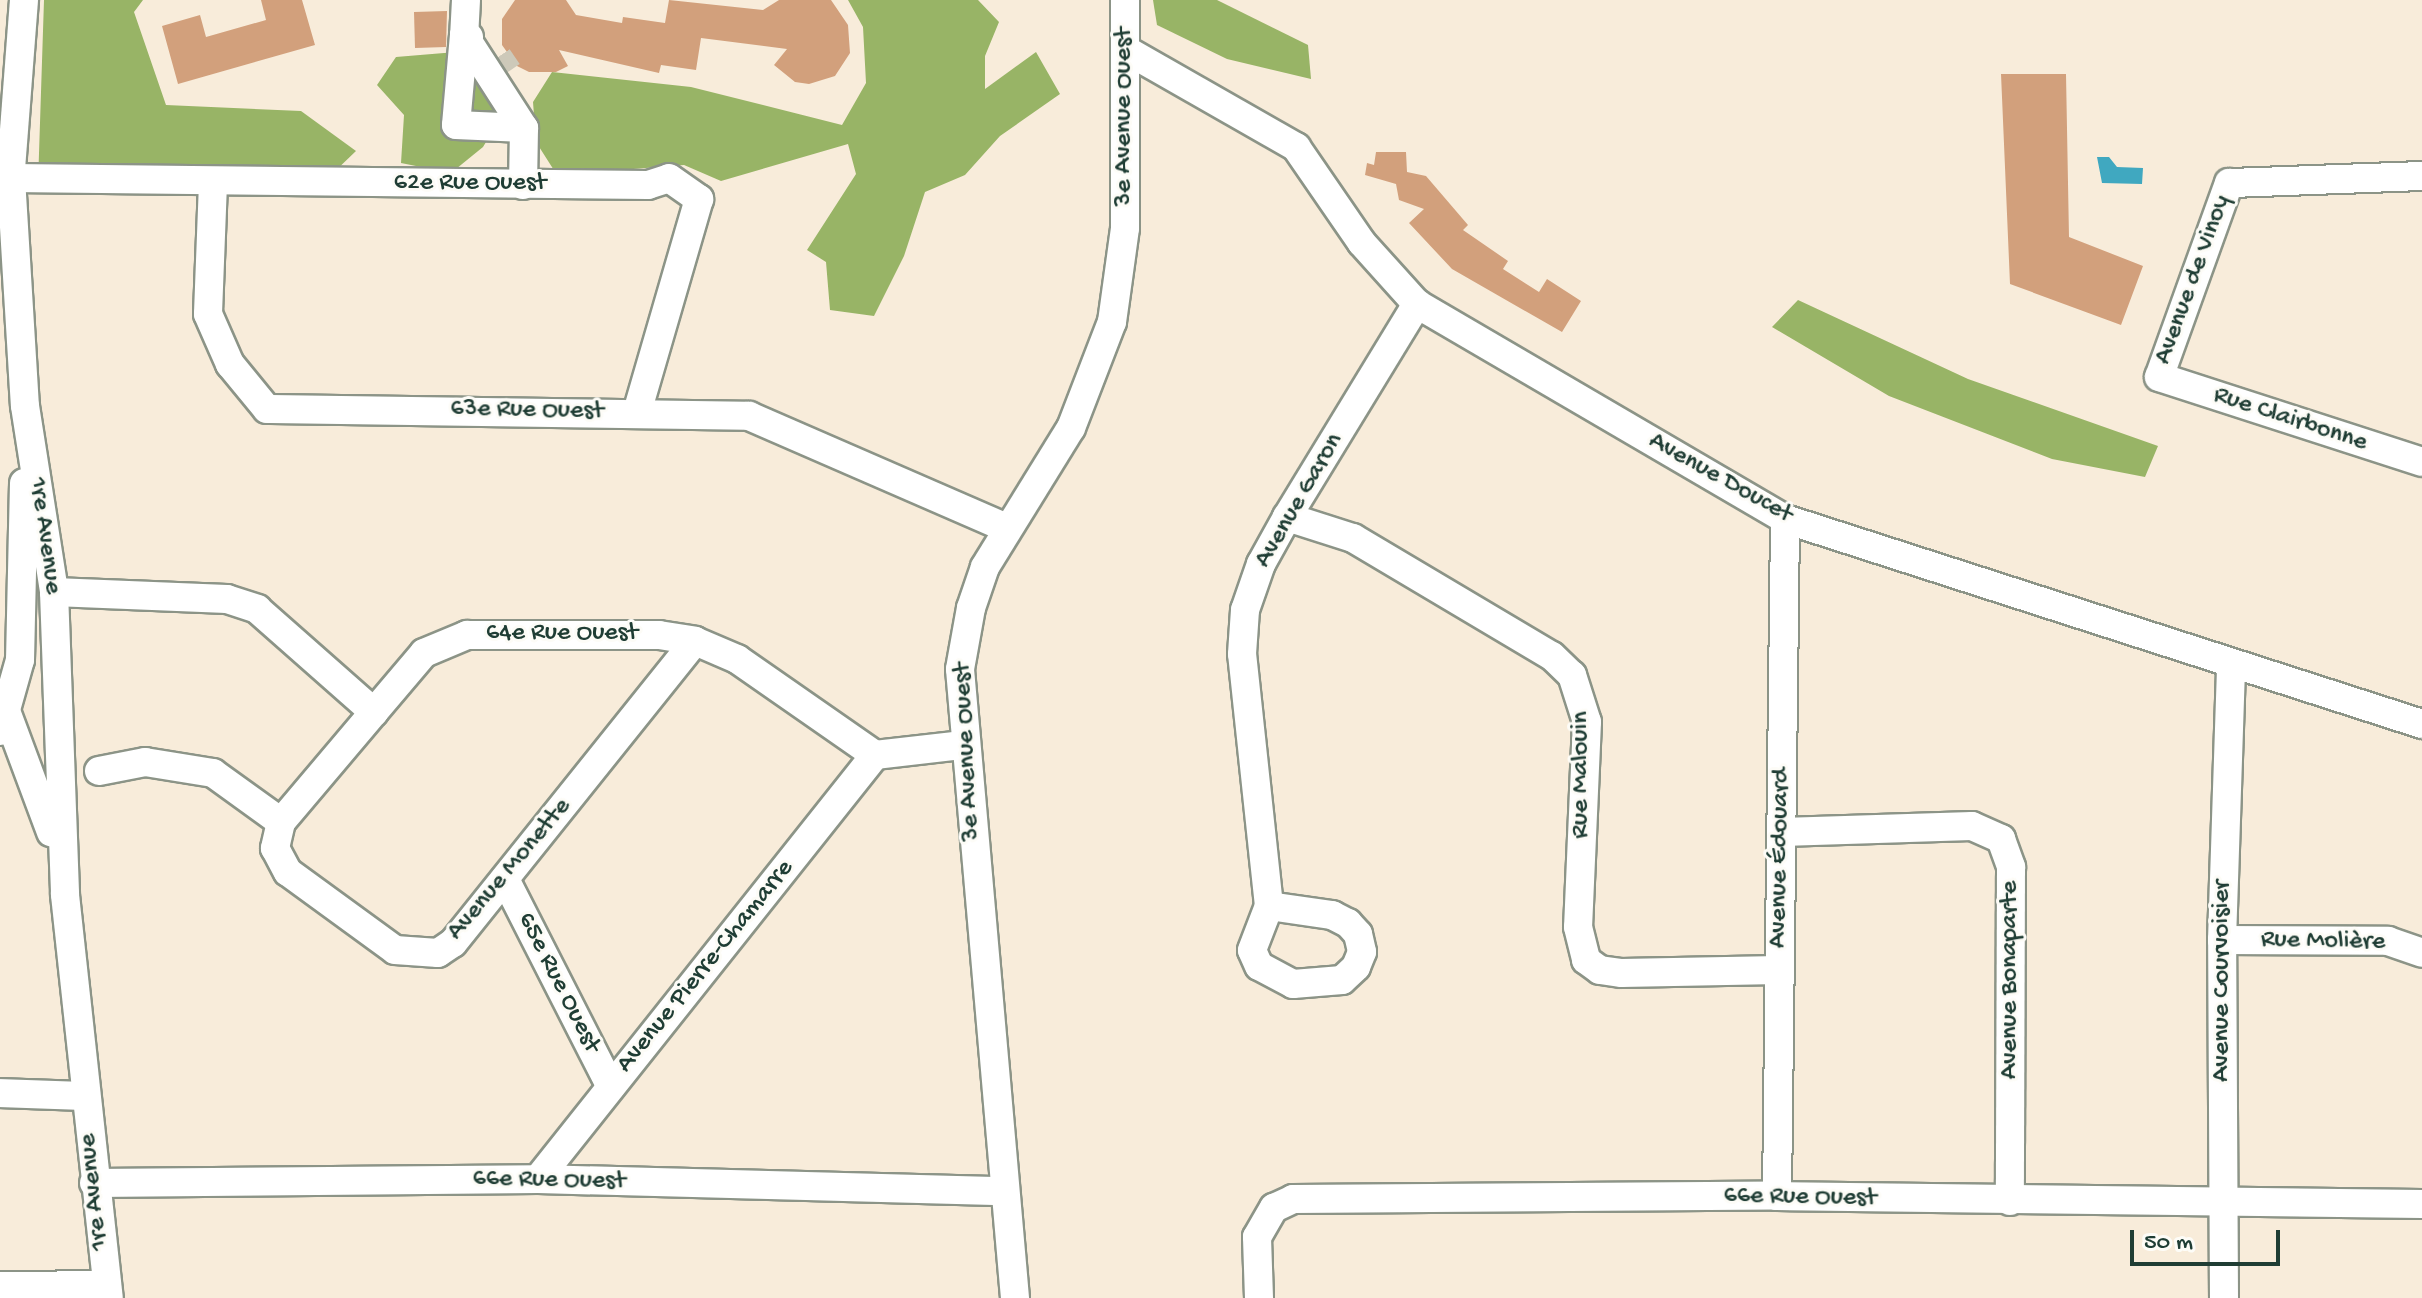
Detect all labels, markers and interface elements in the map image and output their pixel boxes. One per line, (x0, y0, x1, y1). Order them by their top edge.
street label: 3e Avenue Ouest (1109, 28, 1141, 206)
street label: 62e Rue Ouest (394, 168, 546, 200)
street label: Avenue de Vinoy (2149, 191, 2239, 369)
street label: Rue Clairbonne (2209, 380, 2371, 460)
street label: 63e Rue Ouest (450, 394, 604, 428)
street label: Avenue Doucet (1643, 427, 1797, 531)
street label: Avenue Garon (1249, 428, 1351, 574)
street label: 1re Avenue (20, 476, 68, 596)
street label: 64e Rue Ouest (486, 618, 638, 650)
street label: 3e Avenue Ouest (948, 662, 988, 842)
street label: Rue Malouin (1566, 711, 1598, 839)
street label: Avenue Édouard (1764, 768, 1798, 948)
street label: Avenue Monette (441, 792, 579, 948)
street label: Avenue Pierre-Chamarre (611, 854, 801, 1080)
street label: Avenue Courvoisier (2207, 880, 2239, 1082)
street label: Avenue Bonaparte (1995, 881, 2027, 1079)
street label: 65e Rue Ouest (509, 908, 607, 1058)
street label: Rue Molière (2261, 925, 2385, 959)
street label: 1re Avenue (73, 1132, 117, 1252)
street label: 66e Rue Ouest (472, 1164, 626, 1198)
street label: 66e Rue Ouest (1723, 1181, 1877, 1215)
scale bar (2134, 1214, 2284, 1264)
text: 50 m (2144, 1229, 2193, 1258)

